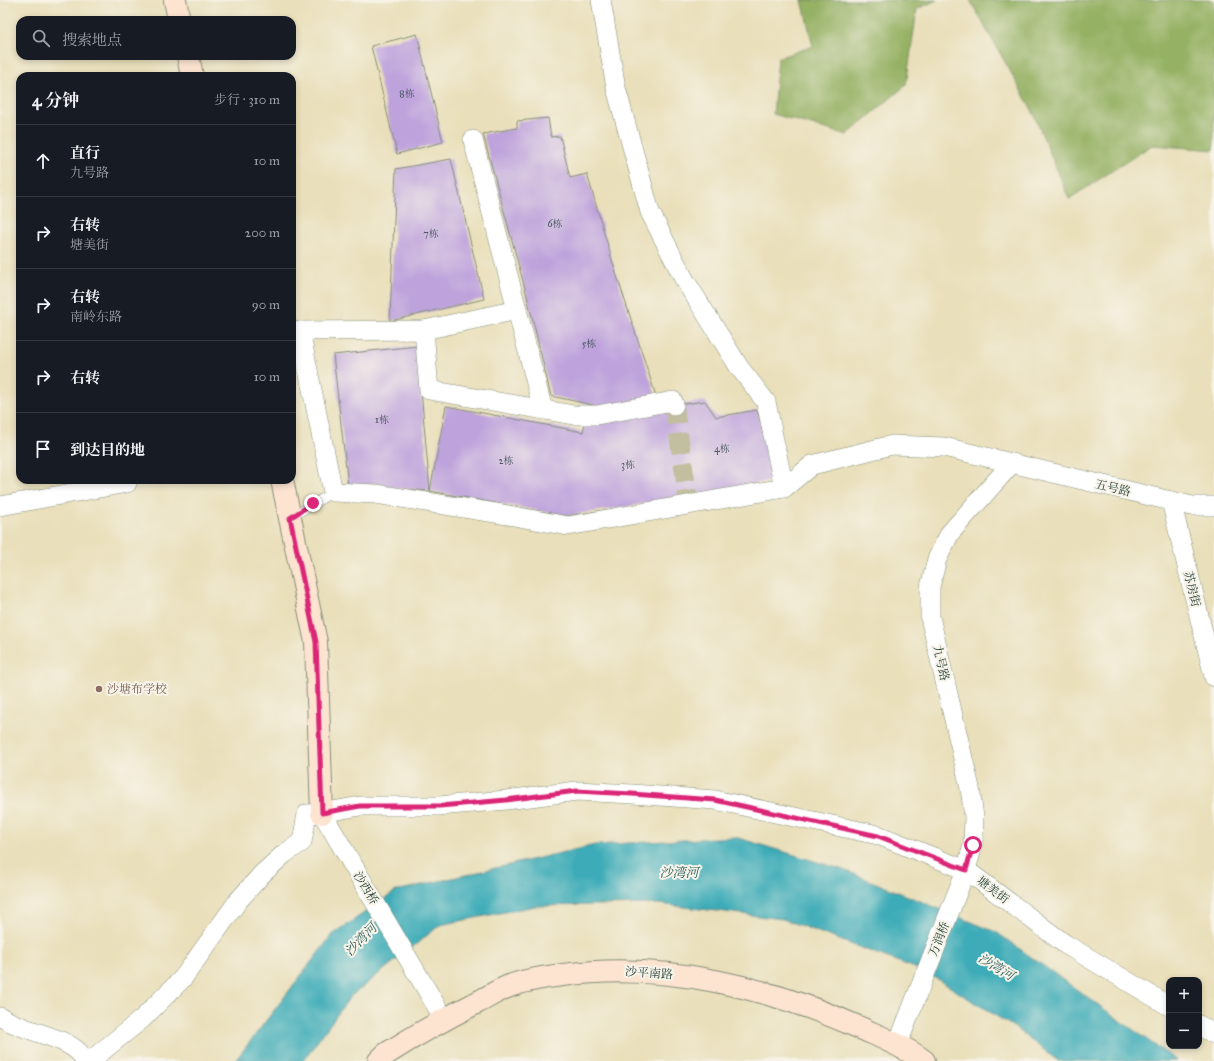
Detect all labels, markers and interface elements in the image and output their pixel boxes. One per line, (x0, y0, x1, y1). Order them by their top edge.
search box (16, 16, 296, 60)
icon: search (30, 27, 52, 49)
text: 搜索地点 (62, 31, 122, 49)
house number: 8栋 (399, 88, 415, 100)
text: 4 分钟 (32, 90, 79, 111)
text: 步行 · 310 m (214, 92, 280, 108)
text: 直行 (70, 144, 100, 162)
icon: ahead (32, 150, 54, 172)
text: 10 m (254, 153, 280, 169)
text: 九号路 (70, 165, 109, 181)
text: 右转 (70, 216, 100, 234)
house number: 6栋 (547, 218, 563, 230)
icon: right (32, 222, 54, 244)
text: 200 m (245, 225, 280, 241)
house number: 7栋 (423, 228, 439, 240)
text: 塘美街 (70, 237, 109, 253)
text: 右转 (70, 288, 100, 306)
icon: right (32, 294, 54, 316)
text: 90 m (252, 297, 280, 313)
text: 南岭东路 (70, 309, 122, 325)
house number: 5栋 (582, 338, 596, 350)
icon: right (32, 366, 54, 388)
text: 右转 (70, 369, 100, 387)
text: 10 m (254, 369, 280, 385)
house number: 1栋 (375, 414, 389, 426)
icon: arrive (32, 438, 54, 460)
text: 到达目的地 (70, 441, 145, 459)
house number: 4栋 (714, 443, 730, 455)
house number: 2栋 (499, 455, 513, 467)
house number: 3栋 (621, 459, 635, 471)
street label: 五号路 (1094, 477, 1132, 499)
route end (304, 494, 322, 512)
street label: 苏房街 (1181, 570, 1203, 609)
street label: 九号路 (930, 644, 952, 682)
place label: 沙塘布学校 (107, 682, 167, 696)
marker: 沙塘布学校 (94, 684, 104, 694)
route start (964, 836, 982, 854)
water label: 沙湾河 (659, 865, 700, 881)
street label: 沙西桥 (351, 869, 381, 907)
street label: 塘美街 (974, 874, 1012, 907)
water label: 沙湾河 (342, 919, 382, 960)
street label: 万润桥 (926, 920, 952, 958)
water label: 沙湾河 (975, 950, 1019, 985)
street label: 沙平南路 (625, 964, 673, 982)
map controls (1166, 977, 1202, 1049)
button: + (1166, 977, 1202, 1013)
button: − (1166, 1013, 1202, 1049)

